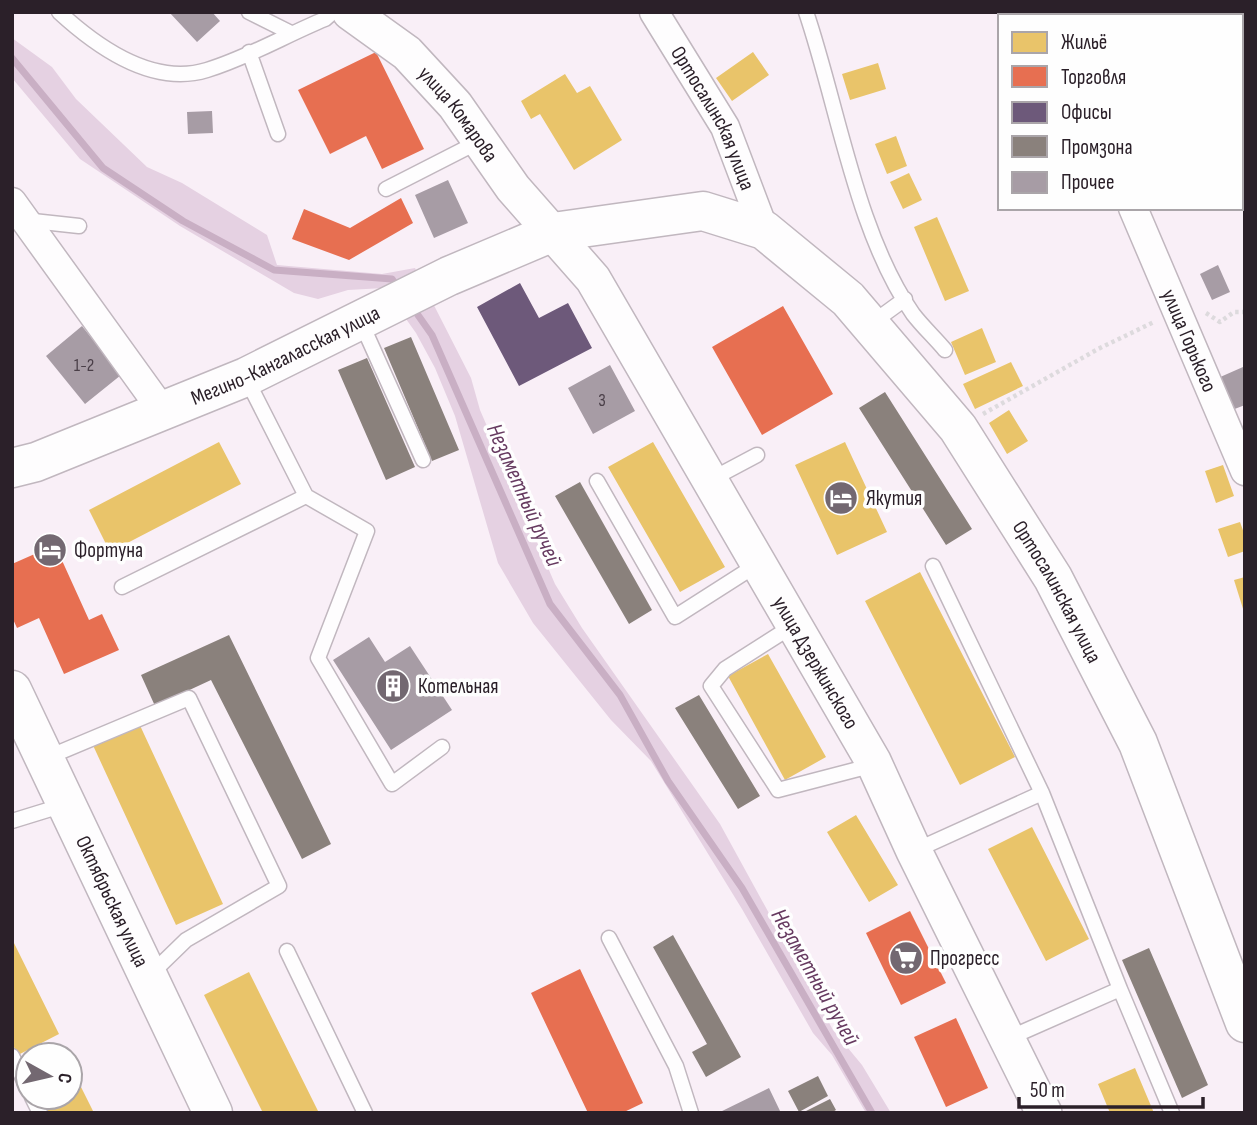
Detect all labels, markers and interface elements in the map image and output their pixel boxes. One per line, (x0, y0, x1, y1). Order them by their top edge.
legend (998, 14, 1243, 210)
text: Жильё (1061, 30, 1107, 55)
street label: Ортосалинская улица (666, 41, 760, 194)
street label: улица Комарова (413, 61, 503, 167)
text: Торговля (1061, 65, 1126, 90)
text: Офисы (1061, 100, 1112, 125)
text: Промзона (1061, 135, 1132, 160)
text: Прочее (1061, 170, 1114, 195)
street label: улица Горького (1157, 285, 1222, 396)
street label: Мегино-Кангаласская улица (187, 300, 384, 410)
house number: 1-2 (74, 355, 94, 376)
house number: 3 (598, 390, 606, 411)
water label: Незаметный ручей (480, 419, 568, 571)
hotel icon: Якутия (822, 479, 860, 517)
place label: Якутия (866, 486, 922, 511)
street label: Ортосалинская улица (1007, 516, 1107, 667)
hotel icon: Фортуна (31, 531, 69, 569)
place label: Фортуна (74, 538, 143, 563)
street label: улица Дзержинского (767, 592, 864, 733)
building icon: Котельная (374, 667, 412, 705)
place label: Котельная (418, 674, 498, 699)
street label: Октябрьская улица (71, 832, 154, 971)
water label: Незаметный ручей (765, 904, 866, 1051)
supermarket icon: Прогресс (887, 939, 925, 977)
place label: Прогресс (930, 946, 1000, 971)
north arrow (14, 1041, 84, 1111)
scale bar (1019, 1066, 1203, 1110)
text: С (52, 1072, 76, 1085)
text: 50 m (1030, 1078, 1065, 1103)

